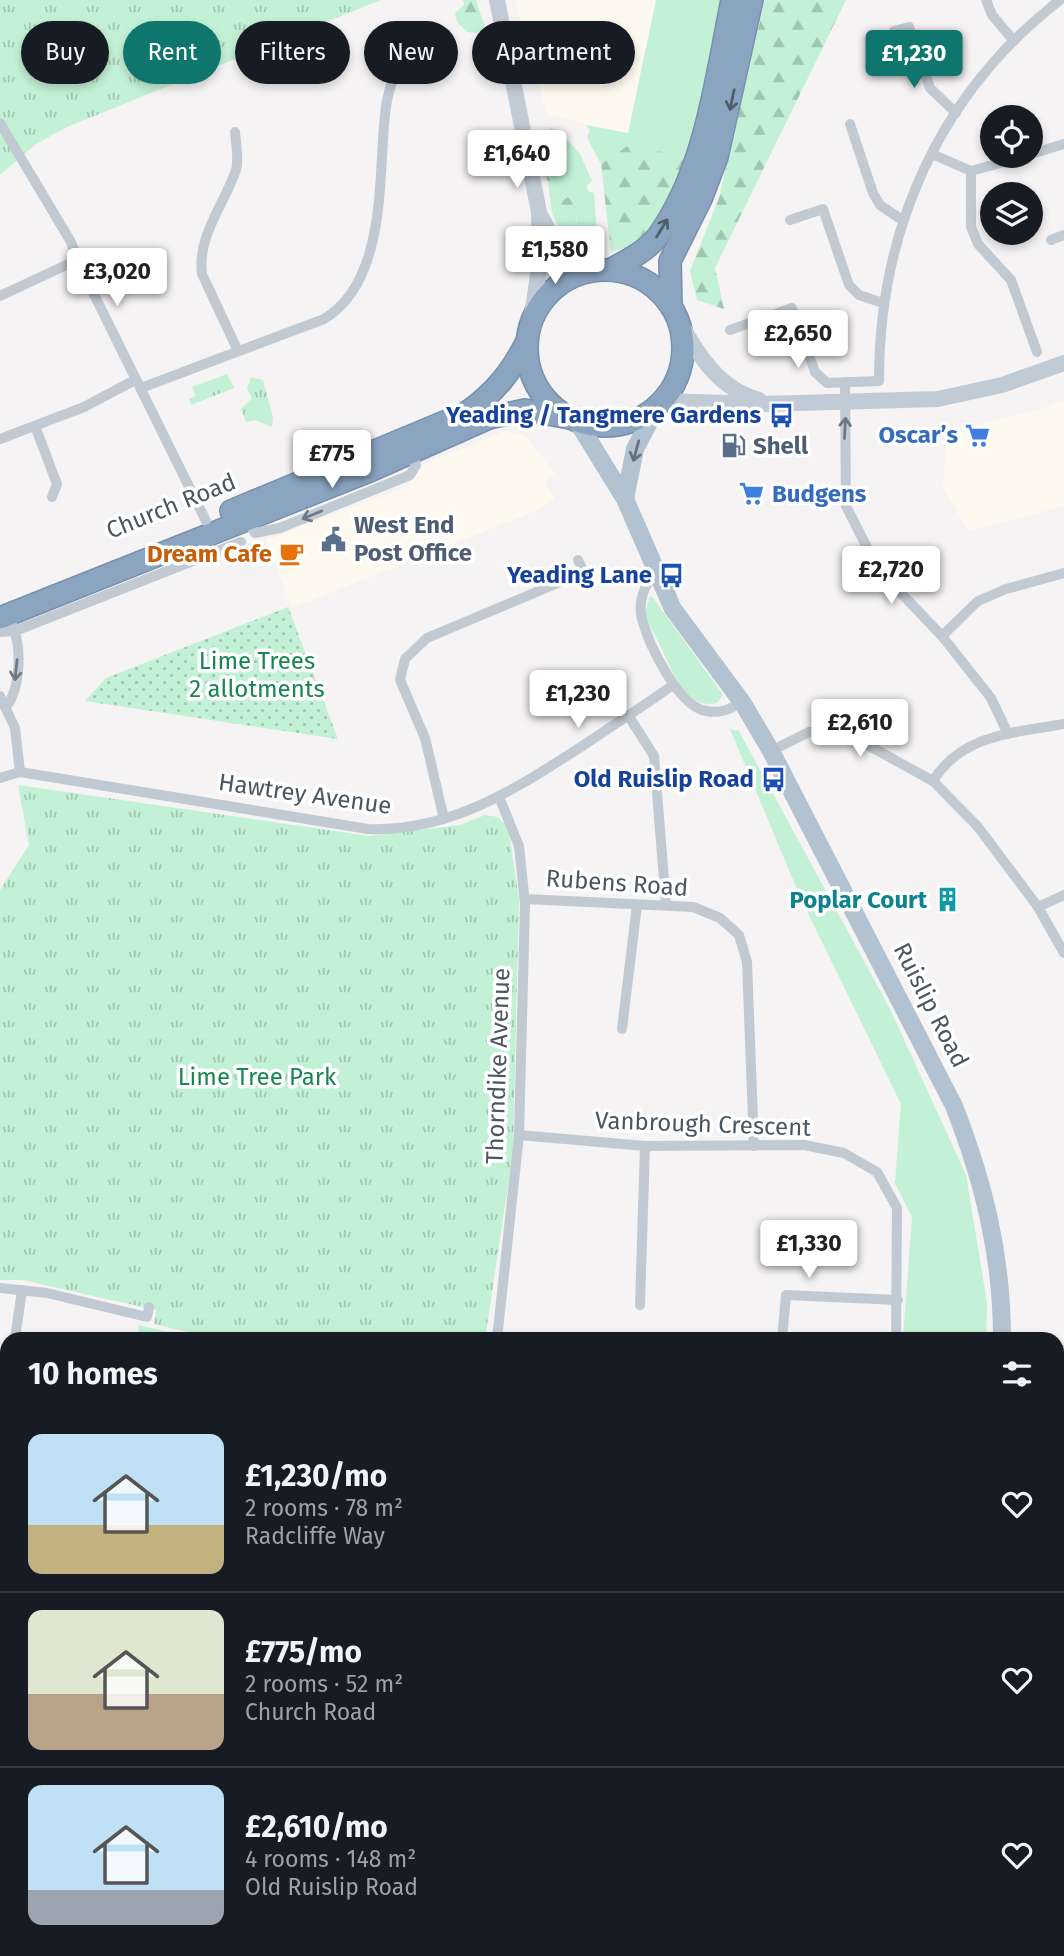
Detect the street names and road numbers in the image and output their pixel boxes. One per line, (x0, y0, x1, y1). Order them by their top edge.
street label: Church Road (102, 467, 240, 545)
street label: Hawtrey Avenue (217, 768, 393, 820)
street label: Rubens Road (545, 864, 689, 902)
street label: Ruislip Road (888, 938, 974, 1072)
street label: Thorndike Avenue (481, 968, 515, 1164)
street label: Vanbrough Crescent (595, 1106, 812, 1142)

